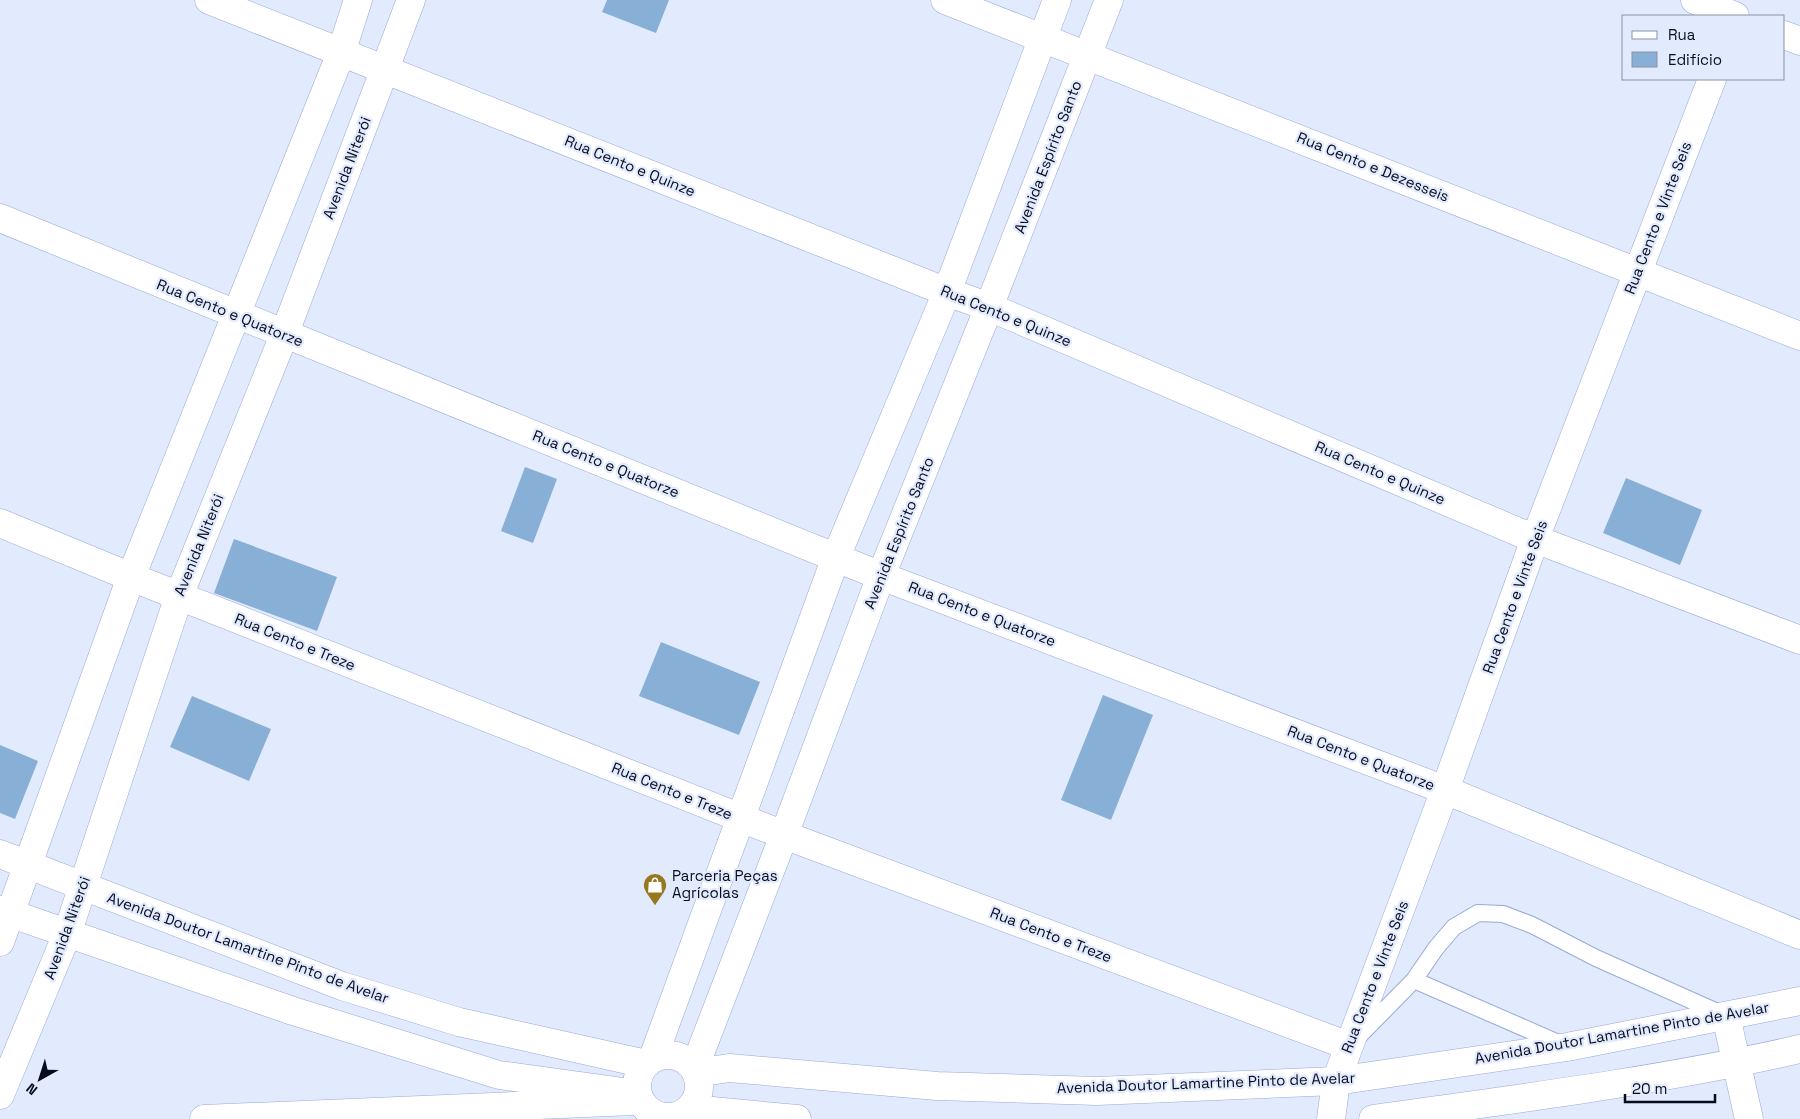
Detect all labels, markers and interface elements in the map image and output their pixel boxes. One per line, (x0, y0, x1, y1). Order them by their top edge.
legend (1622, 15, 1785, 80)
text: Rua (1668, 25, 1696, 44)
text: Edifício (1668, 50, 1722, 69)
street label: Avenida Espírito Santo (1010, 78, 1085, 236)
street label: Avenida Niterói (318, 114, 375, 222)
street label: Rua Cento e Dezesseis (1294, 127, 1452, 206)
street label: Rua Cento e Quinze (562, 131, 699, 201)
street label: Rua Cento e Vinte Seis (1620, 139, 1695, 297)
street label: Rua Cento e Quatorze (154, 274, 306, 351)
street label: Rua Cento e Quinze (938, 281, 1075, 351)
street label: Rua Cento e Quatorze (530, 425, 682, 502)
street label: Rua Cento e Quinze (1312, 437, 1448, 509)
street label: Avenida Espírito Santo (859, 454, 938, 612)
street label: Avenida Niterói (169, 491, 228, 599)
street label: Rua Cento e Vinte Seis (1478, 517, 1551, 676)
street label: Rua Cento e Quatorze (906, 577, 1059, 650)
street label: Rua Cento e Treze (232, 609, 359, 675)
street label: Rua Cento e Quatorze (1285, 721, 1438, 794)
street label: Rua Cento e Treze (609, 758, 736, 824)
place label: Parceria Peças Agrícolas (672, 866, 778, 902)
shop icon: Parceria Peças Agrícolas (642, 872, 668, 906)
street label: Avenida Niterói (39, 874, 94, 982)
street label: Avenida Doutor Lamartine Pinto de Avelar (105, 888, 392, 1008)
street label: Rua Cento e Vinte Seis (1337, 898, 1412, 1056)
street label: Rua Cento e Treze (988, 903, 1115, 967)
street label: Avenida Doutor Lamartine Pinto de Avelar (1473, 997, 1771, 1068)
north arrow (15, 1054, 65, 1104)
street label: Avenida Doutor Lamartine Pinto de Avelar (1056, 1068, 1356, 1097)
scale bar (1625, 1072, 1715, 1104)
text: N (23, 1079, 41, 1099)
text: 20 m (1632, 1079, 1667, 1098)

